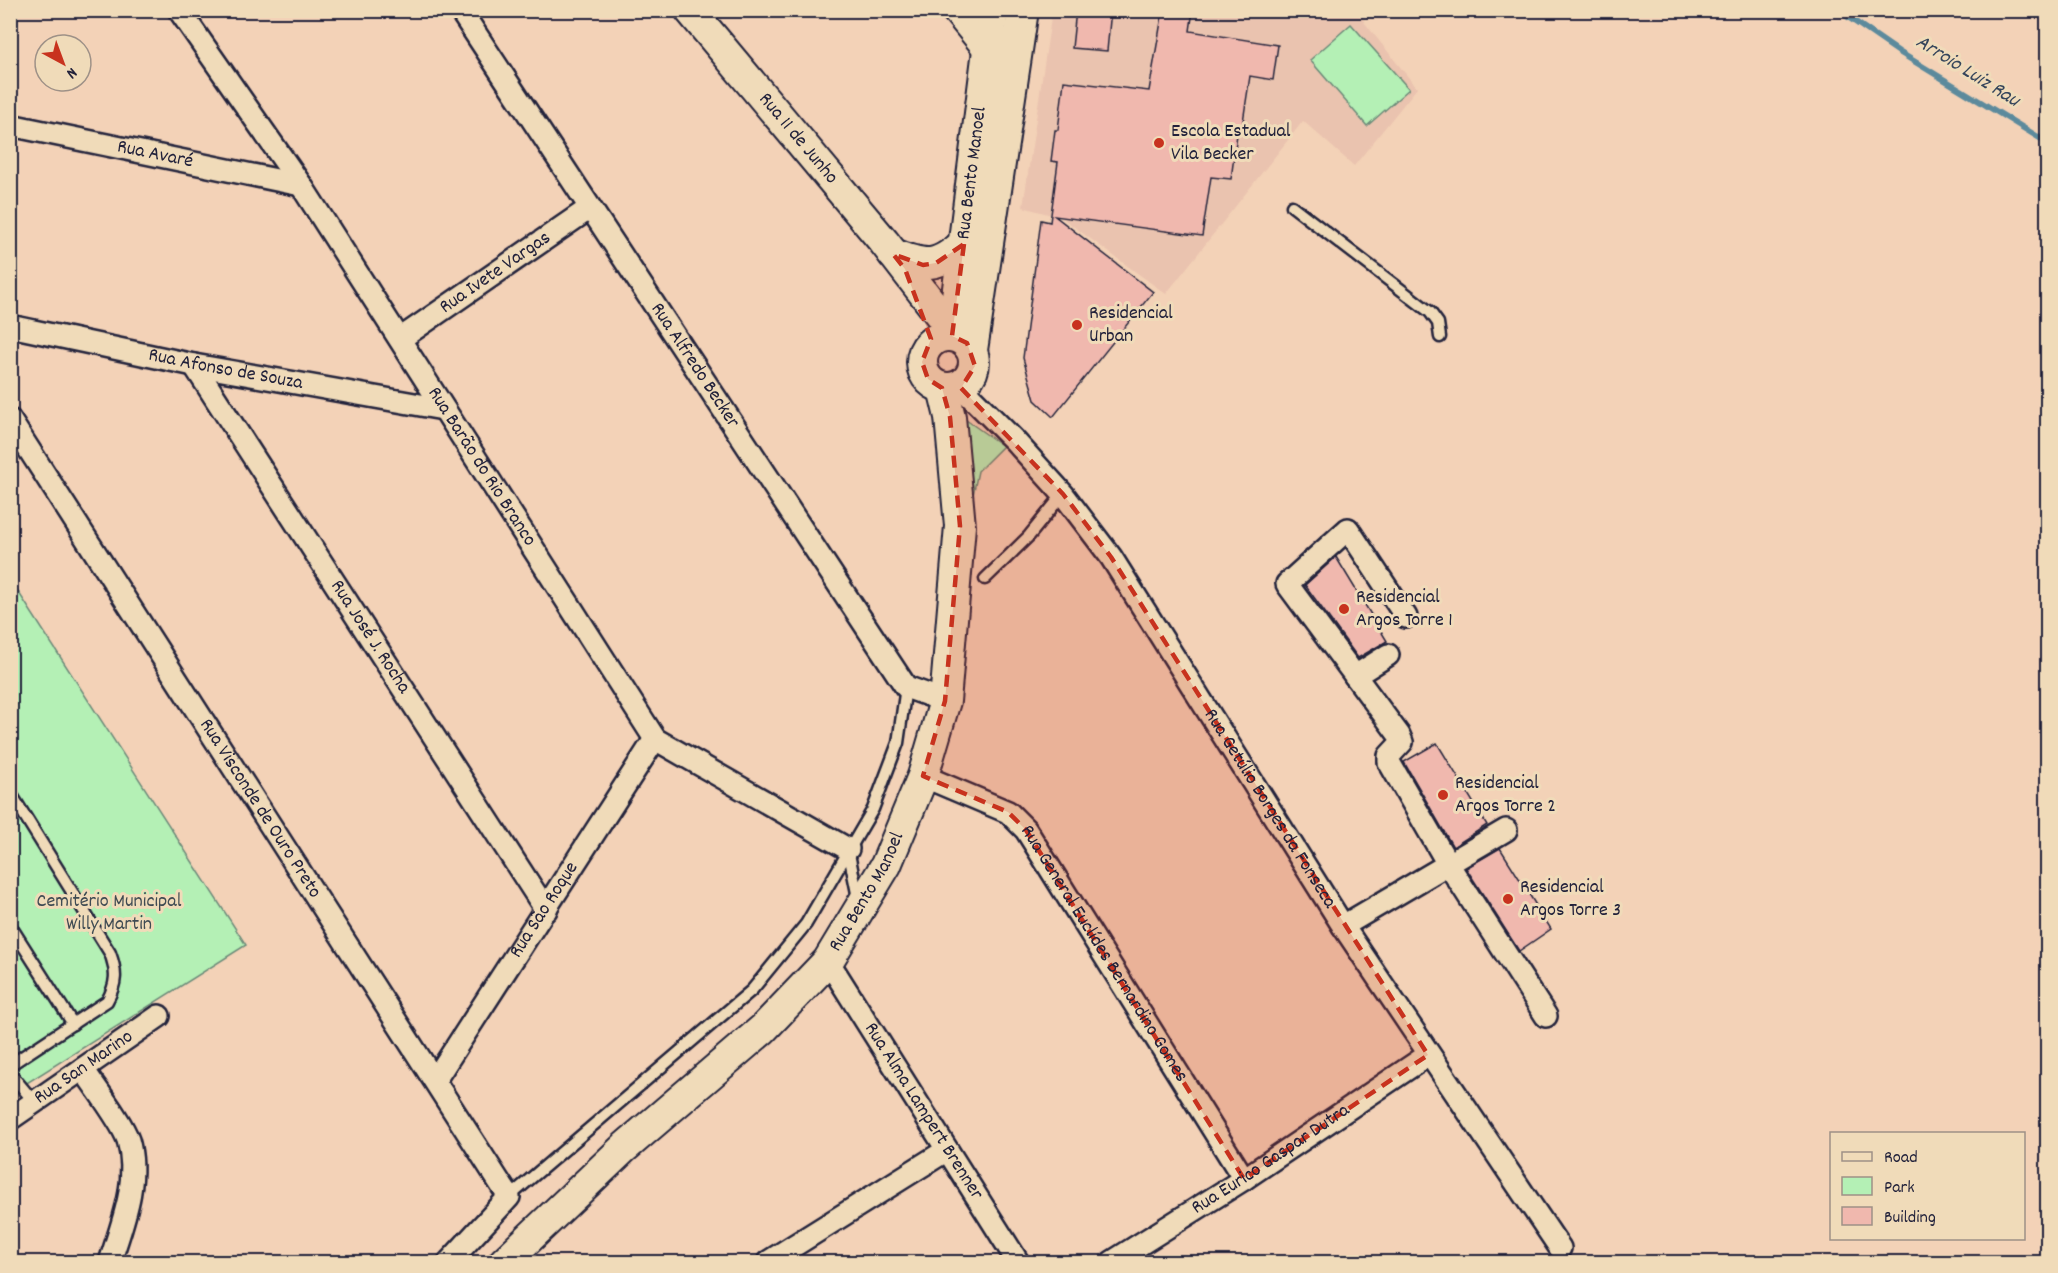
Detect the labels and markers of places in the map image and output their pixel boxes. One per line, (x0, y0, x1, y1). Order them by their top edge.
place label: Escola Estadual Vila Becker (1171, 118, 1291, 169)
marker: Escola Estadual Vila Becker (1152, 136, 1166, 150)
place label: Residencial Urban (1089, 300, 1173, 351)
marker: Residencial Urban (1070, 318, 1084, 332)
place label: Residencial Argos Torre 1 (1356, 584, 1453, 635)
marker: Residencial Argos Torre 1 (1337, 602, 1351, 616)
place label: Residencial Argos Torre 2 (1455, 770, 1556, 821)
marker: Residencial Argos Torre 2 (1436, 788, 1450, 802)
place label: Residencial Argos Torre 3 (1520, 874, 1621, 925)
marker: Residencial Argos Torre 3 (1501, 892, 1515, 906)

